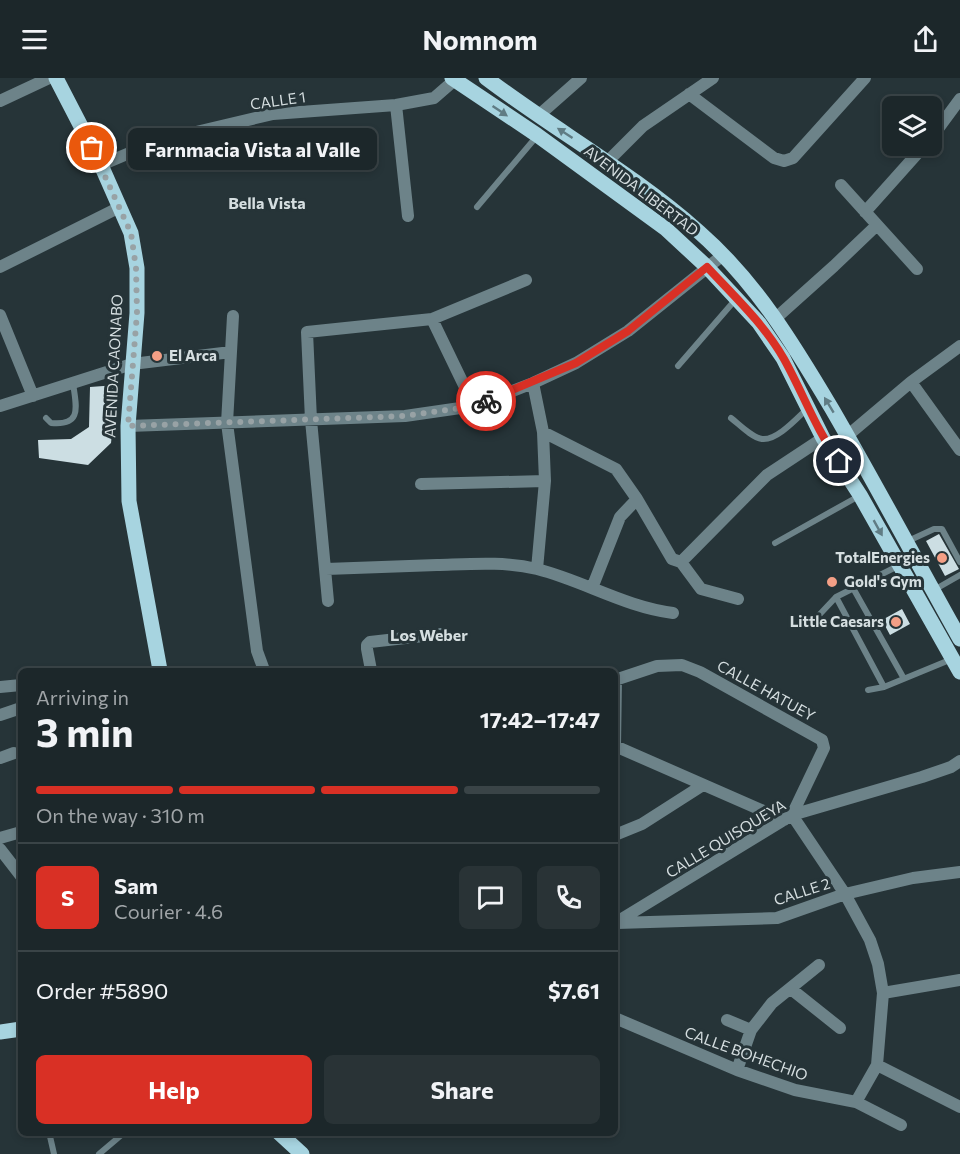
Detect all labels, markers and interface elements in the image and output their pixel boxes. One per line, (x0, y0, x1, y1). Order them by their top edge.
icon: menu (18, 23, 51, 56)
text: Nomnom (422, 23, 538, 56)
icon: share (909, 23, 942, 56)
street label: CALLE 1 (249, 87, 307, 113)
map controls (882, 96, 942, 156)
button: layers (882, 96, 942, 156)
one-way arrow (492, 105, 508, 117)
pin (66, 122, 117, 173)
callout: Farnmacia Vista al Valle (128, 127, 377, 169)
one-way arrow (557, 128, 573, 139)
icon: bag (75, 131, 108, 164)
text: Farnmacia Vista al Valle (145, 137, 360, 161)
street label: AVENIDA LIBERTAD (581, 141, 702, 239)
district label: Bella Vista (228, 193, 306, 212)
street label: AVENIDA CAONABO (100, 294, 126, 438)
place label: El Arca (169, 346, 217, 364)
marker: El Arca (150, 349, 164, 363)
courier (456, 371, 516, 431)
icon: bike (470, 385, 503, 418)
one-way arrow (823, 397, 834, 413)
pin (813, 435, 864, 486)
icon: home (822, 444, 855, 477)
one-way arrow (873, 519, 883, 536)
place label: TotalEnergies (835, 548, 930, 566)
marker: TotalEnergies (935, 551, 949, 565)
place label: Gold's Gym (844, 572, 922, 590)
marker: Gold's Gym (825, 575, 839, 589)
place label: Little Caesars (790, 612, 884, 630)
marker: Little Caesars (889, 615, 903, 629)
district label: Los Weber (390, 625, 468, 644)
street label: CALLE HATUEY (714, 656, 819, 725)
text: Arriving in (36, 685, 129, 709)
text: 17:42–17:47 (480, 706, 600, 733)
text: 3 min (36, 707, 134, 755)
street label: CALLE QUISQUEYA (662, 795, 789, 881)
text: On the way · 310 m (36, 803, 205, 827)
button: chat (459, 866, 522, 929)
button: phone (537, 866, 600, 929)
text: Sam (114, 872, 158, 899)
street label: CALLE 2 (771, 874, 832, 909)
text: S (61, 884, 74, 911)
text: Courier · 4.6 (114, 899, 223, 923)
text: Order #5890 (36, 977, 168, 1004)
text: $7.61 (548, 977, 600, 1004)
street label: CALLE BOHECHIO (682, 1022, 810, 1084)
button: Help (36, 1055, 312, 1124)
button: Share (324, 1055, 600, 1124)

